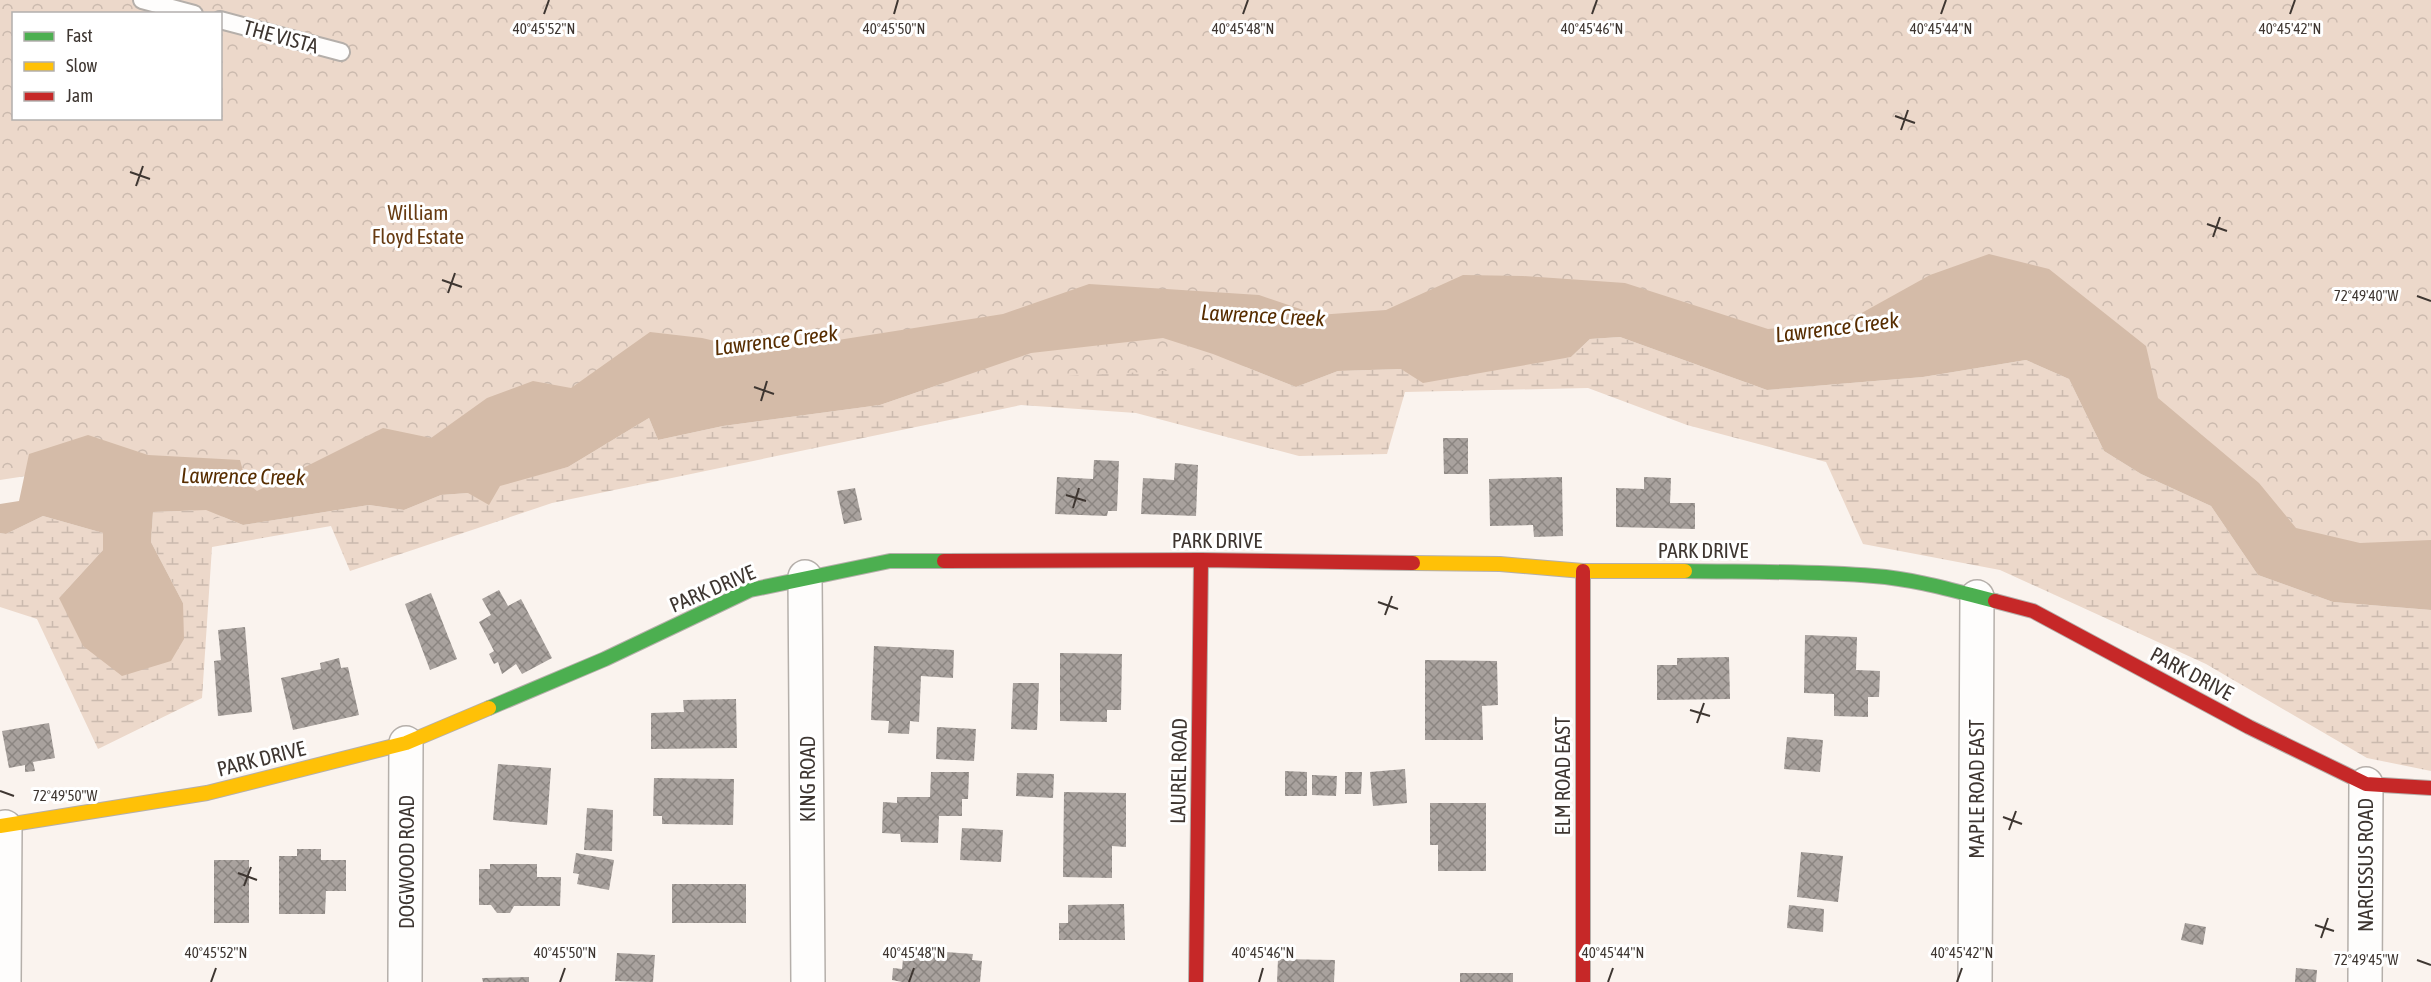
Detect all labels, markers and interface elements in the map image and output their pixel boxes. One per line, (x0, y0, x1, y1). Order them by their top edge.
legend (12, 12, 222, 120)
street label: THE VISTA (241, 15, 322, 58)
text: 40°45'52"N (513, 20, 575, 37)
text: 40°45'50"N (863, 20, 925, 37)
text: 40°45'48"N (1212, 20, 1274, 37)
text: 40°45'46"N (1561, 20, 1623, 37)
text: 40°45'44"N (1910, 20, 1972, 37)
text: 40°45'42"N (2259, 20, 2321, 37)
text: Fast (66, 25, 93, 46)
text: Slow (66, 55, 97, 76)
text: Jam (66, 85, 93, 106)
park label: William Floyd Estate (372, 200, 464, 248)
text: 72°49'40"W (2334, 287, 2398, 304)
water label: Lawrence Creek (1200, 299, 1326, 331)
water label: Lawrence Creek (1774, 306, 1901, 347)
water label: Lawrence Creek (713, 319, 840, 360)
water label: Lawrence Creek (181, 462, 306, 490)
street label: PARK DRIVE (1172, 528, 1262, 552)
street label: PARK DRIVE (1658, 538, 1748, 562)
street label: PARK DRIVE (666, 559, 758, 617)
street label: PARK DRIVE (2147, 641, 2238, 705)
street label: ELM ROAD EAST (1550, 717, 1574, 835)
street label: LAUREL ROAD (1165, 718, 1191, 824)
street label: MAPLE ROAD EAST (1964, 719, 1988, 859)
street label: PARK DRIVE (214, 735, 308, 781)
street label: KING ROAD (795, 736, 819, 822)
text: 72°49'50"W (33, 787, 97, 804)
street label: DOGWOOD ROAD (394, 795, 418, 929)
street label: NARCISSUS ROAD (2353, 798, 2377, 932)
text: 40°45'52"N (185, 944, 247, 961)
text: 40°45'50"N (534, 944, 596, 961)
text: 40°45'48"N (883, 944, 945, 961)
text: 40°45'46"N (1232, 944, 1294, 961)
text: 40°45'44"N (1582, 944, 1644, 961)
text: 40°45'42"N (1931, 944, 1993, 961)
text: 72°49'45"W (2334, 951, 2398, 968)

